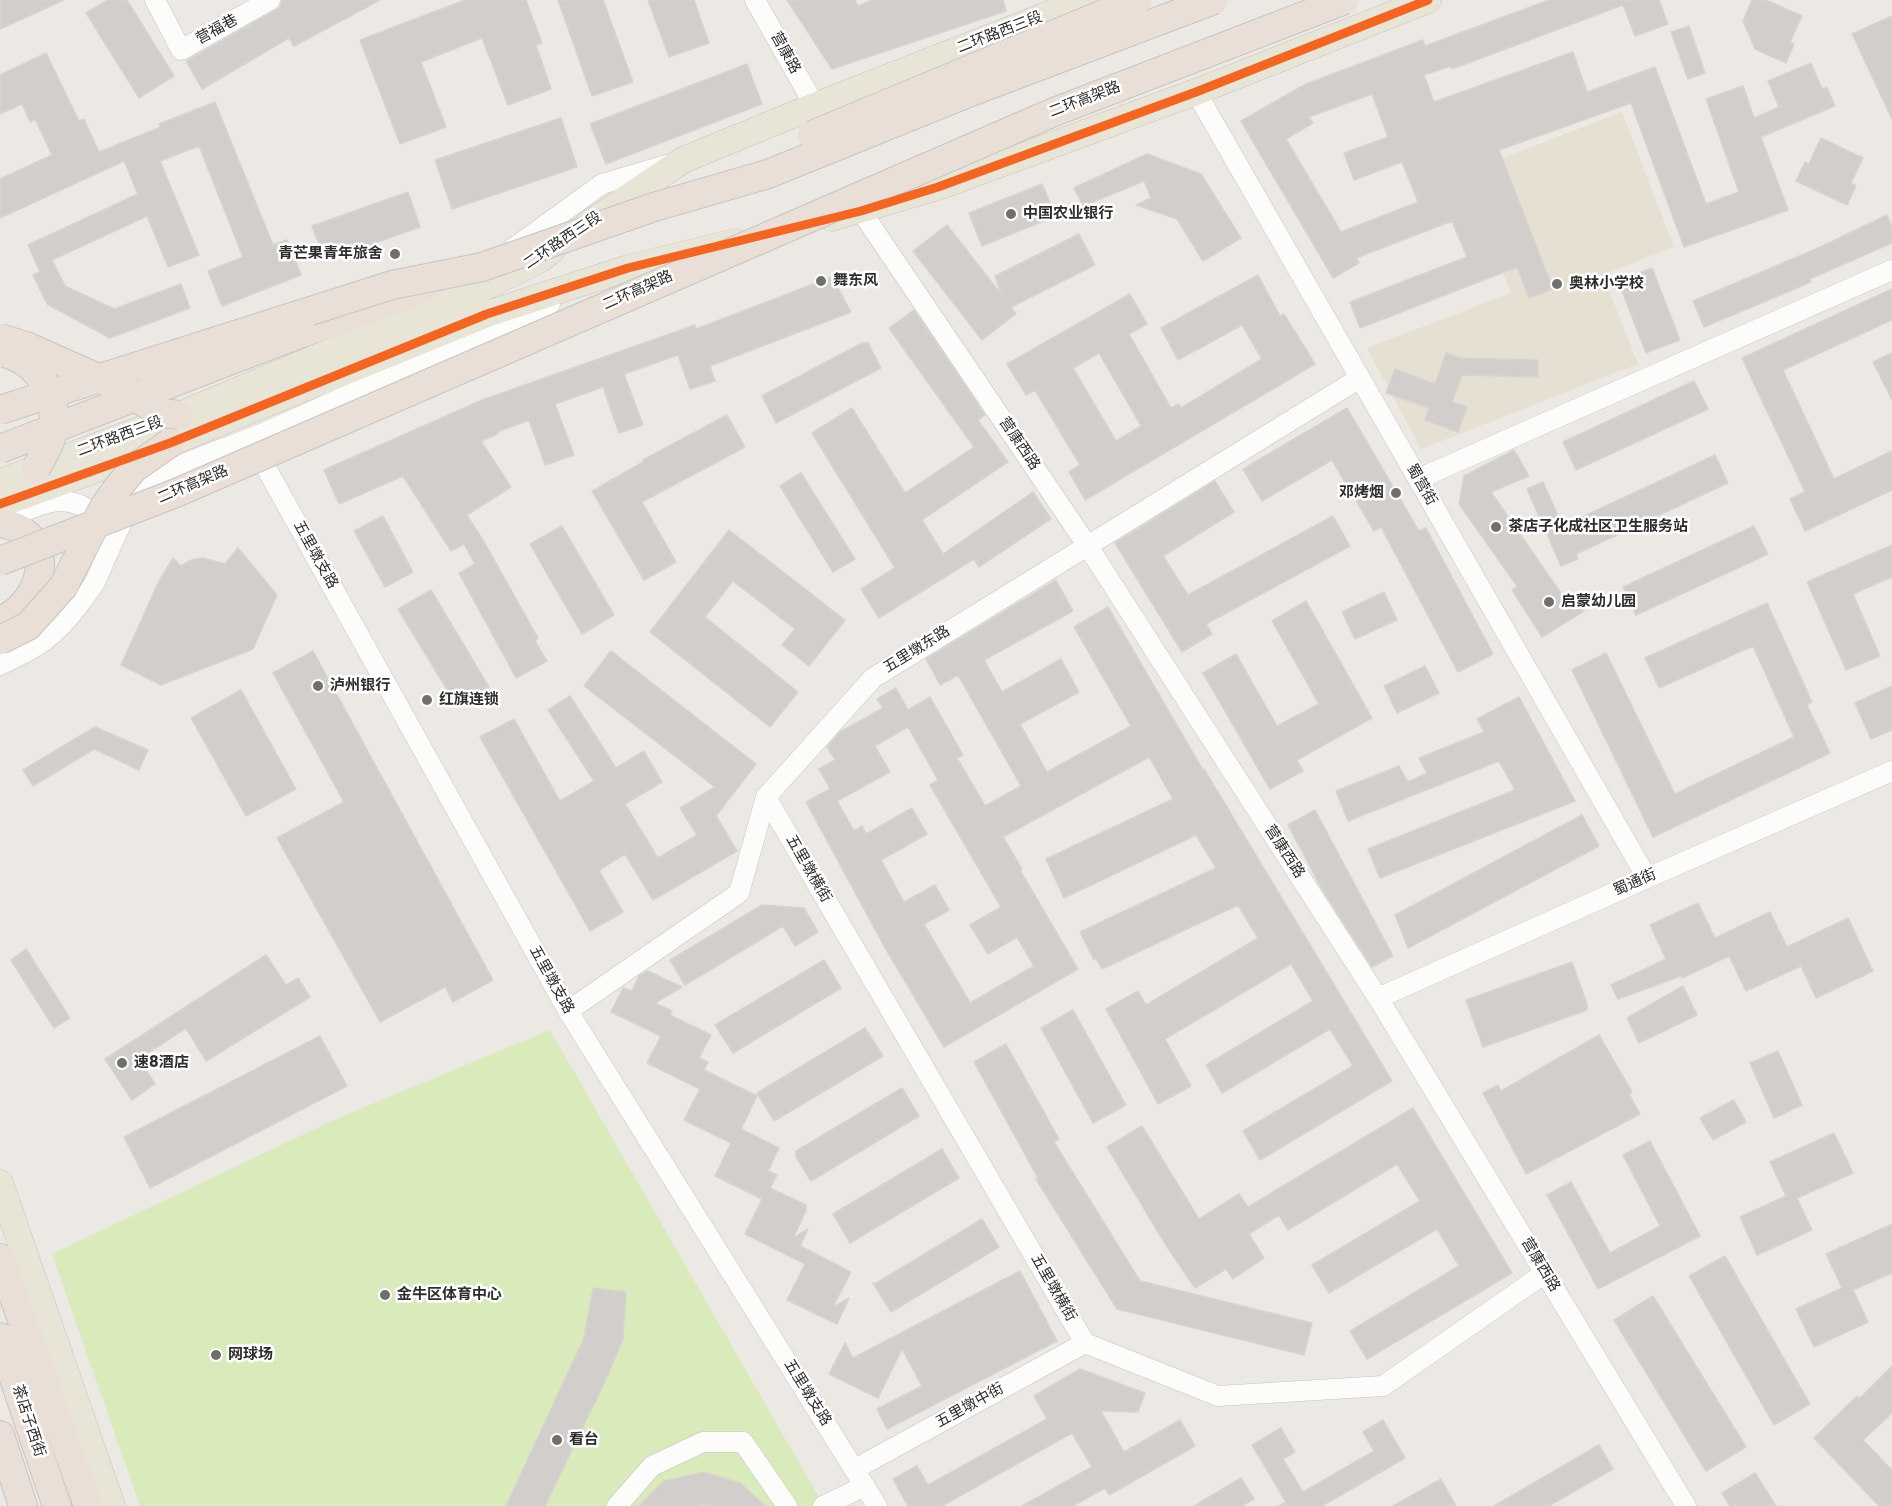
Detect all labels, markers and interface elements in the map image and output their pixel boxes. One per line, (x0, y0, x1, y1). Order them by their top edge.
street label: 二环路西三段 (955, 8, 1045, 58)
street label: 营福巷 (193, 11, 241, 49)
street label: 营康路 (766, 29, 804, 77)
street label: 二环高架路 (1047, 78, 1123, 122)
place label: 中国农业银行 (1023, 205, 1113, 223)
marker: 中国农业银行 (1004, 207, 1018, 221)
street label: 二环路西三段 (521, 208, 605, 274)
place label: 青芒果青年旅舍 (278, 245, 383, 263)
marker: 青芒果青年旅舍 (388, 247, 402, 261)
street label: 二环高架路 (600, 268, 676, 314)
place label: 舞东风 (833, 272, 878, 290)
marker: 舞东风 (814, 274, 828, 288)
place label: 奥林小学校 (1569, 275, 1644, 293)
marker: 奥林小学校 (1550, 277, 1564, 291)
street label: 二环路西三段 (75, 413, 165, 461)
street label: 营康西路 (995, 414, 1043, 474)
street label: 蜀营街 (1402, 461, 1440, 509)
street label: 二环高架路 (155, 462, 231, 508)
place label: 邓烤烟 (1339, 484, 1384, 502)
marker: 邓烤烟 (1389, 486, 1403, 500)
street label: 五里墩支路 (289, 518, 341, 592)
place label: 茶店子化成社区卫生服务站 (1508, 518, 1688, 536)
marker: 茶店子化成社区卫生服务站 (1489, 520, 1503, 534)
place label: 启蒙幼儿园 (1561, 593, 1636, 611)
marker: 启蒙幼儿园 (1542, 595, 1556, 609)
street label: 五里墩东路 (880, 622, 954, 678)
place label: 泸州银行 (330, 677, 390, 695)
marker: 泸州银行 (311, 679, 325, 693)
place label: 红旗连锁 (439, 691, 499, 709)
marker: 红旗连锁 (420, 693, 434, 707)
street label: 营康西路 (1260, 822, 1308, 882)
street label: 五里墩横街 (781, 832, 835, 906)
street label: 蜀通街 (1611, 866, 1659, 900)
street label: 五里墩支路 (525, 943, 577, 1017)
place label: 速8酒店 (134, 1054, 189, 1072)
marker: 速8酒店 (115, 1056, 129, 1070)
street label: 营康西路 (1517, 1235, 1563, 1295)
street label: 五里墩横街 (1026, 1251, 1080, 1325)
place label: 金牛区体育中心 (397, 1286, 502, 1304)
marker: 金牛区体育中心 (378, 1288, 392, 1302)
place label: 网球场 (228, 1346, 273, 1364)
marker: 网球场 (209, 1348, 223, 1362)
street label: 五里墩支路 (779, 1356, 835, 1430)
street label: 五里墩中街 (933, 1380, 1007, 1432)
street label: 茶店子西街 (8, 1383, 48, 1459)
place label: 看台 (569, 1431, 599, 1449)
marker: 看台 (550, 1433, 564, 1447)

